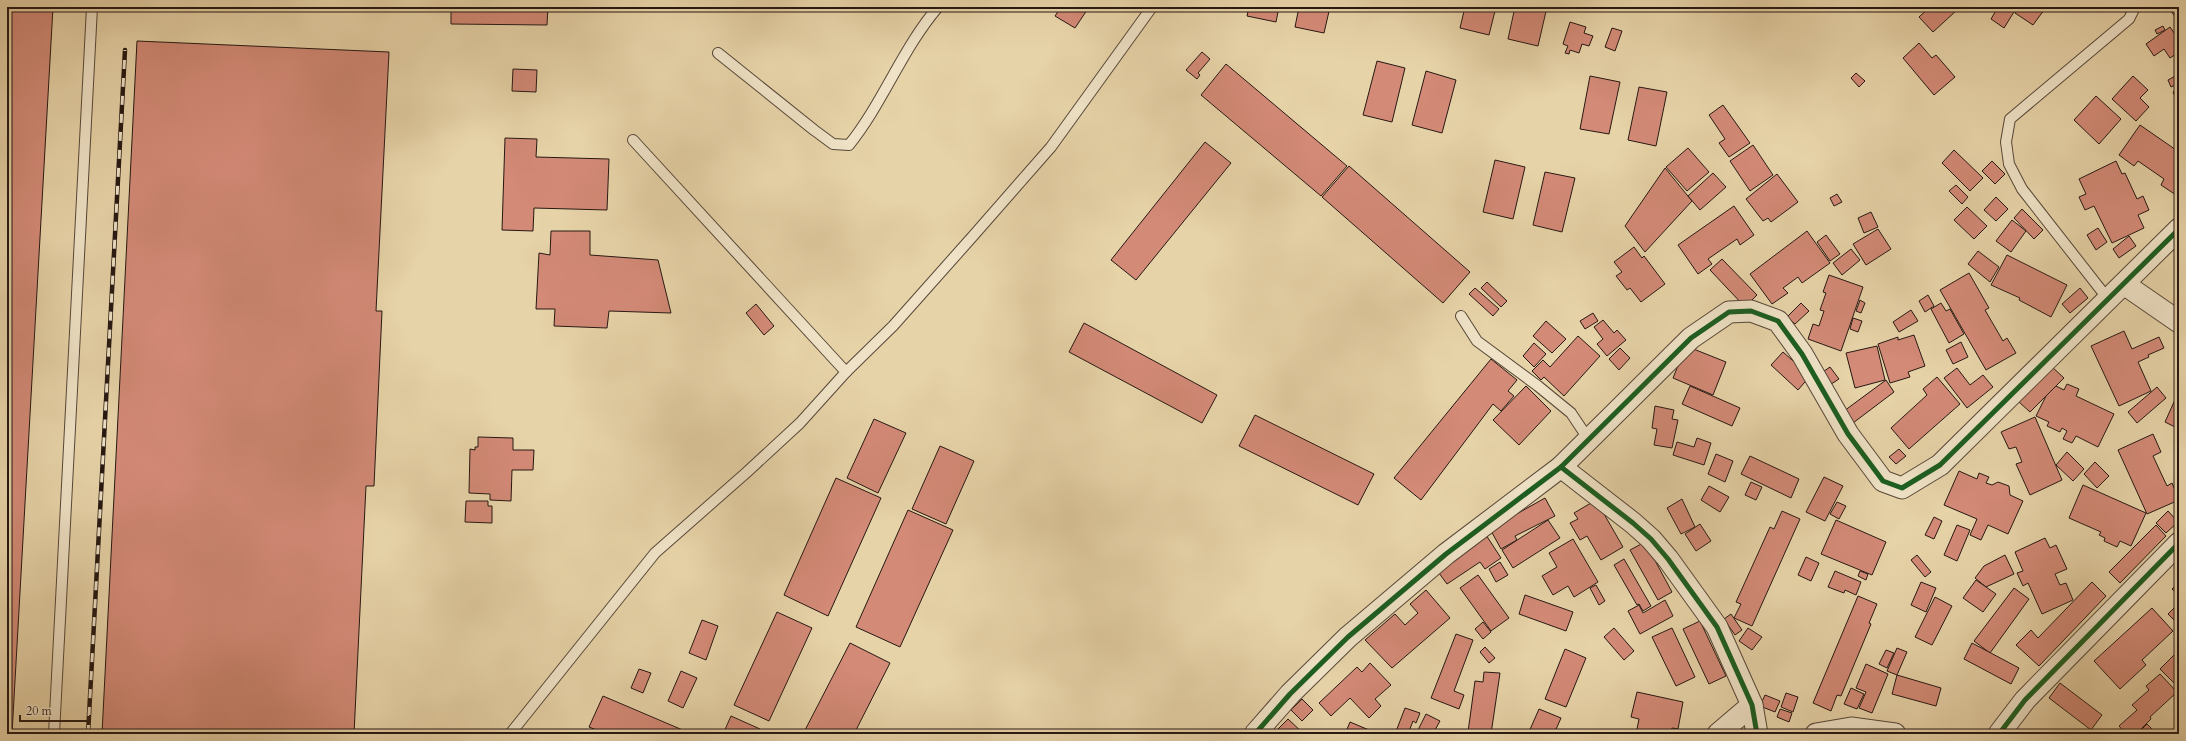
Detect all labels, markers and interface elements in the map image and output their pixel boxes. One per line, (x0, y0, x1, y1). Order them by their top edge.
scale bar (20, 697, 90, 723)
text: 20 m (26, 703, 53, 719)

